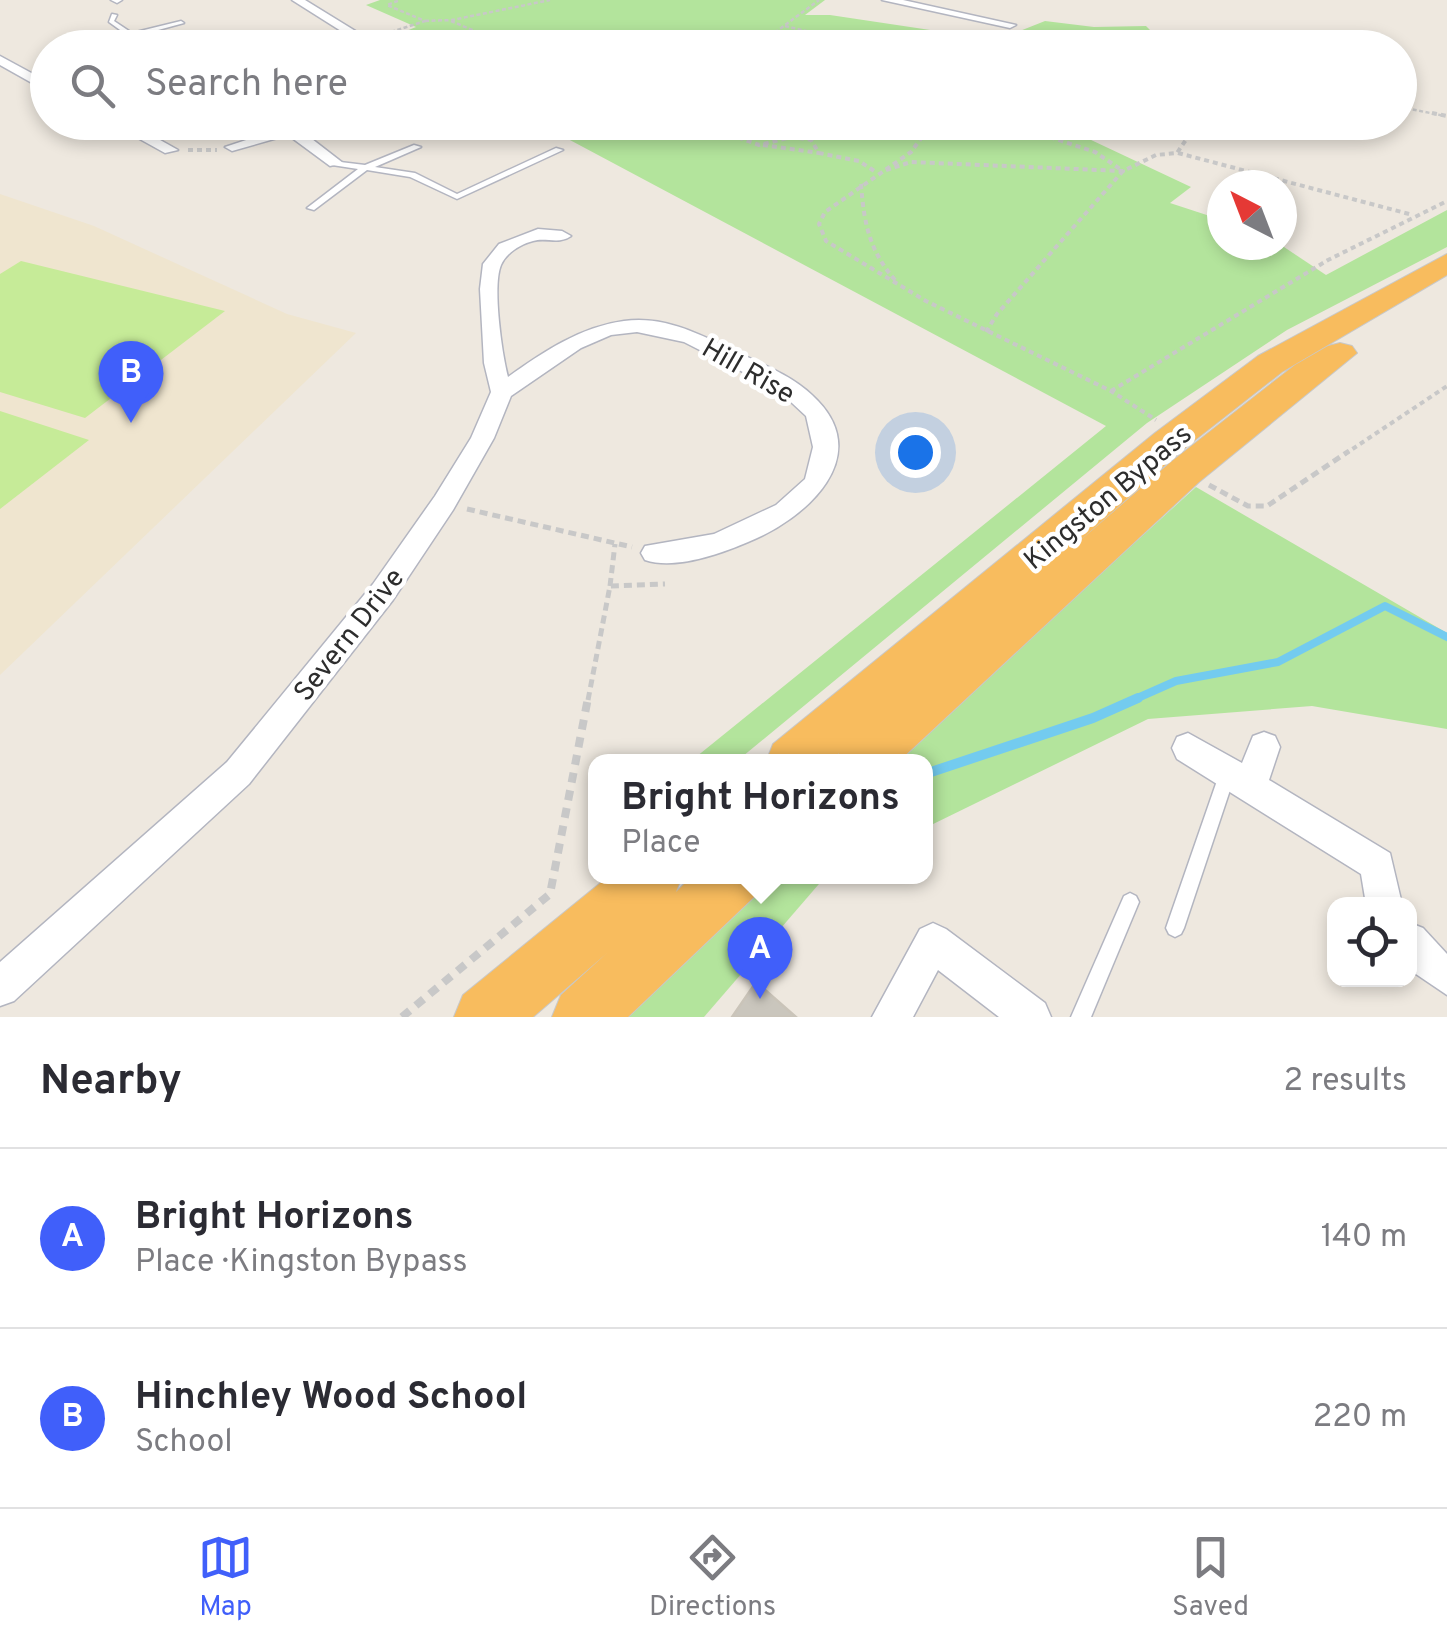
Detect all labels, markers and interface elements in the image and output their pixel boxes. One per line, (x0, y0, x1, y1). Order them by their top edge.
search box (30, 30, 1417, 140)
icon: search (65, 58, 120, 113)
text: Search here (145, 61, 348, 110)
north arrow (1207, 170, 1297, 260)
street label: Hill Rise (694, 332, 801, 414)
pin: B (98, 340, 164, 423)
street label: Kingston Bypass (1018, 418, 1200, 579)
your location (890, 427, 941, 478)
street label: Severn Drive (287, 562, 414, 710)
popup (588, 754, 933, 884)
text: Bright Horizons (621, 775, 900, 824)
text: Place (621, 824, 701, 864)
map controls (1327, 897, 1417, 987)
button: locate (1327, 897, 1417, 987)
pin: A (728, 916, 792, 999)
text: Nearby (40, 1056, 182, 1109)
text: 2 results (1283, 1062, 1407, 1102)
text: Bright Horizons (135, 1194, 414, 1243)
text: A (61, 1218, 84, 1258)
text: 140 m (1321, 1218, 1407, 1258)
text: Place · Kingston Bypass (135, 1243, 468, 1283)
text: Hinchley Wood School (135, 1374, 527, 1423)
text: B (61, 1398, 84, 1438)
text: 220 m (1313, 1398, 1407, 1438)
text: School (135, 1423, 233, 1463)
tab: Map (198, 1530, 253, 1626)
tab: Directions (649, 1530, 776, 1626)
tab: Saved (1172, 1530, 1249, 1626)

